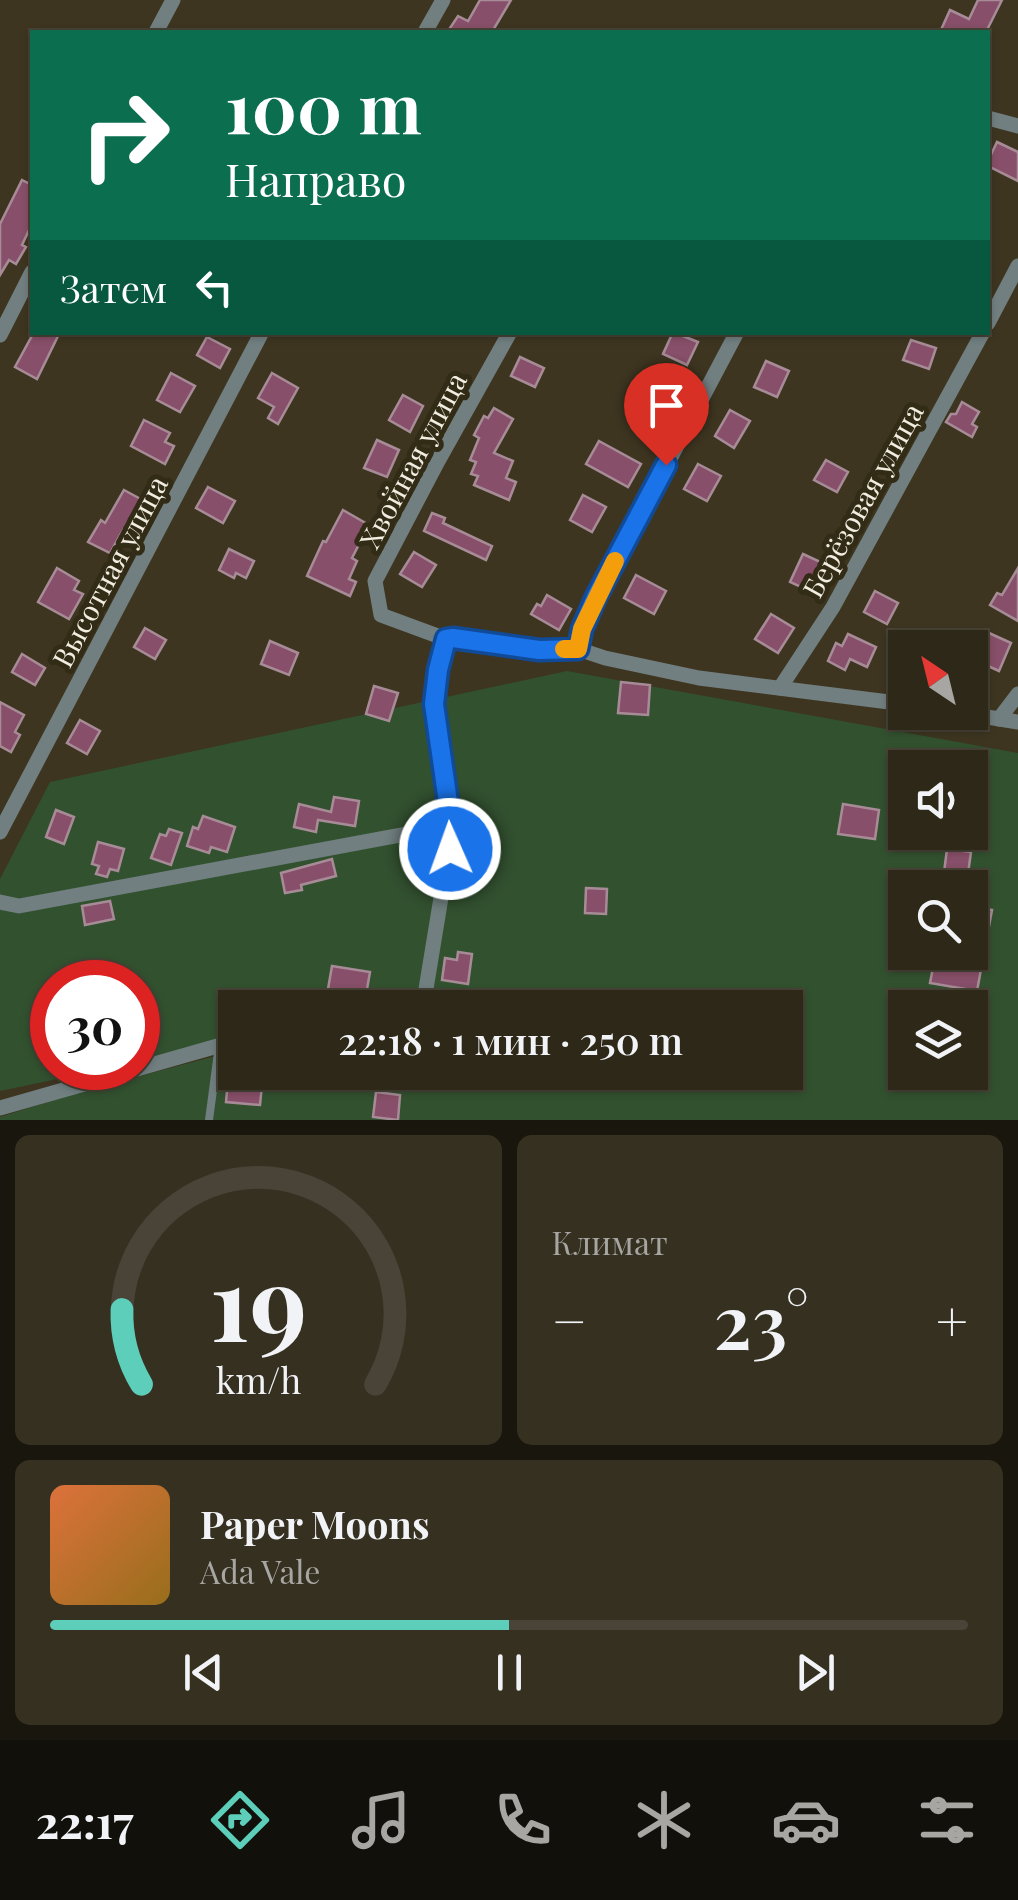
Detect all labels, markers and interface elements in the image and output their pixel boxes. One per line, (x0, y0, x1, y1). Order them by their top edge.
text: 100 m (225, 58, 422, 152)
icon: right (60, 70, 190, 200)
text: Направо (225, 148, 407, 208)
icon: left (187, 260, 242, 315)
text: Затем (60, 262, 167, 313)
pin (624, 363, 709, 466)
street label: Хвойная улица (350, 365, 474, 555)
icon: arrive (639, 378, 694, 433)
street label: Берёзовая улица (793, 396, 931, 604)
street label: Высотная улица (43, 469, 175, 673)
north arrow (888, 630, 988, 730)
map controls (888, 630, 988, 1090)
button: sound (888, 750, 988, 850)
position arrow (398, 797, 502, 901)
button: search (888, 870, 988, 970)
speed limit sign: 30 (30, 960, 160, 1090)
button: layers (888, 990, 988, 1090)
text: 22:18 · 1 мин · 250 m (338, 1014, 683, 1065)
text: Климат (552, 1220, 668, 1263)
text: 19 (210, 1229, 307, 1368)
text: 23° (714, 1269, 809, 1369)
text: − (552, 1282, 587, 1356)
text: + (936, 1282, 968, 1356)
text: km/h (215, 1355, 301, 1403)
text: Paper Moons (200, 1498, 429, 1549)
text: Ada Vale (200, 1549, 320, 1592)
icon: previous (176, 1645, 231, 1700)
icon: pause (482, 1645, 537, 1700)
icon: next (788, 1645, 843, 1700)
icon: directions (205, 1785, 275, 1855)
icon: music (346, 1785, 416, 1855)
icon: phone (488, 1785, 558, 1855)
icon: climate (629, 1785, 699, 1855)
icon: car (771, 1785, 841, 1855)
icon: filters (912, 1785, 982, 1855)
text: 22:17 (36, 1790, 134, 1850)

